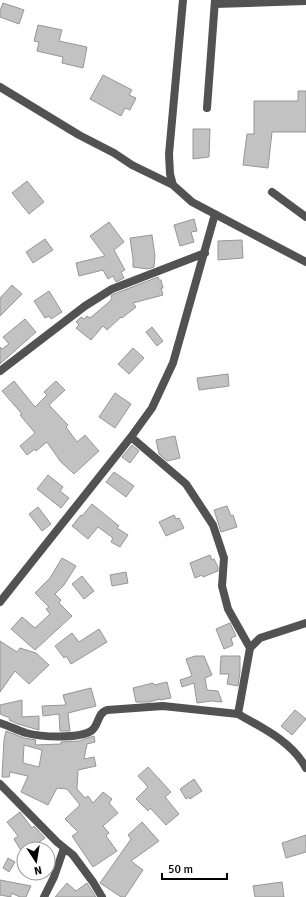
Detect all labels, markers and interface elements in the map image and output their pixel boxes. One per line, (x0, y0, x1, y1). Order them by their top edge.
north arrow (16, 841, 56, 881)
scale bar (162, 855, 227, 881)
text: 50 m (168, 862, 193, 877)
text: N (33, 863, 43, 877)

